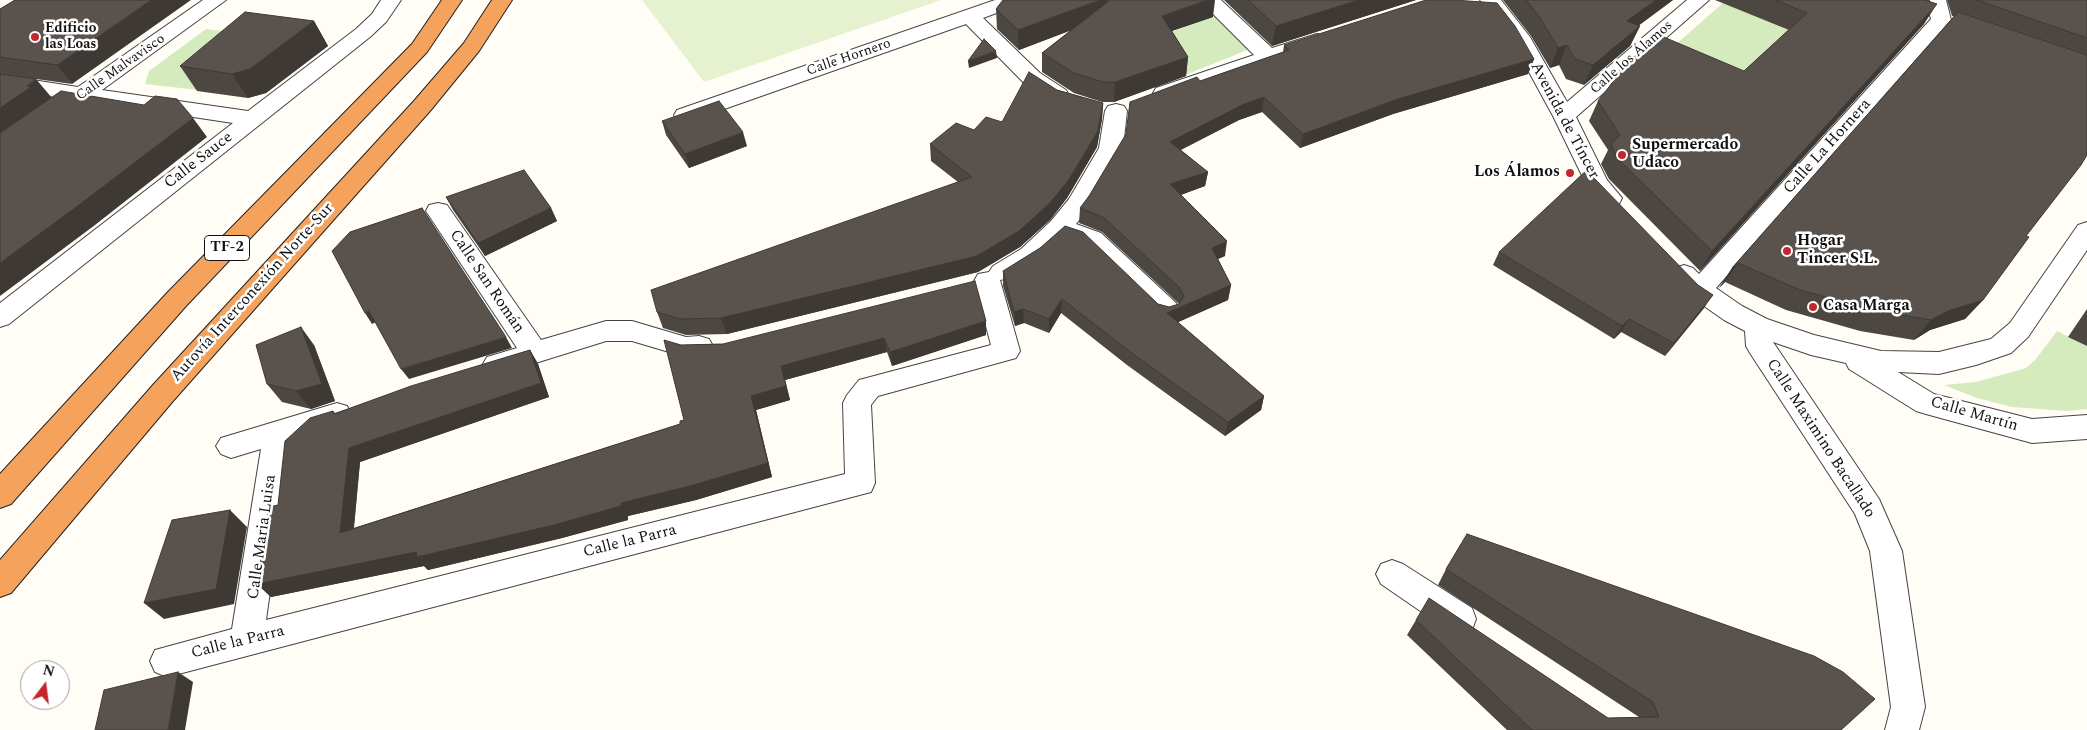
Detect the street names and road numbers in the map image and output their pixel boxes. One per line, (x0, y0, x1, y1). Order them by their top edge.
street label: Calle los Álamos (1587, 18, 1677, 98)
street label: Calle Malvavisco (73, 31, 169, 105)
street label: Calle Hornero (805, 36, 893, 80)
street label: Avenida de Tíncer (1525, 59, 1603, 183)
street label: Calle La Hornera (1780, 95, 1876, 199)
street label: Calle Sauce (161, 128, 237, 194)
street label: Autovía Interconexión Norte-Sur (168, 200, 338, 386)
street label: Calle San Román (444, 227, 528, 337)
road number: TF-2 (204, 236, 250, 260)
street label: Calle Maximino Bacallado (1761, 356, 1879, 522)
street label: Calle Martín (1928, 393, 2020, 437)
street label: Calle Maria Luisa (245, 473, 281, 601)
street label: Calle la Parra (581, 521, 679, 563)
street label: Calle la Parra (189, 622, 287, 664)

